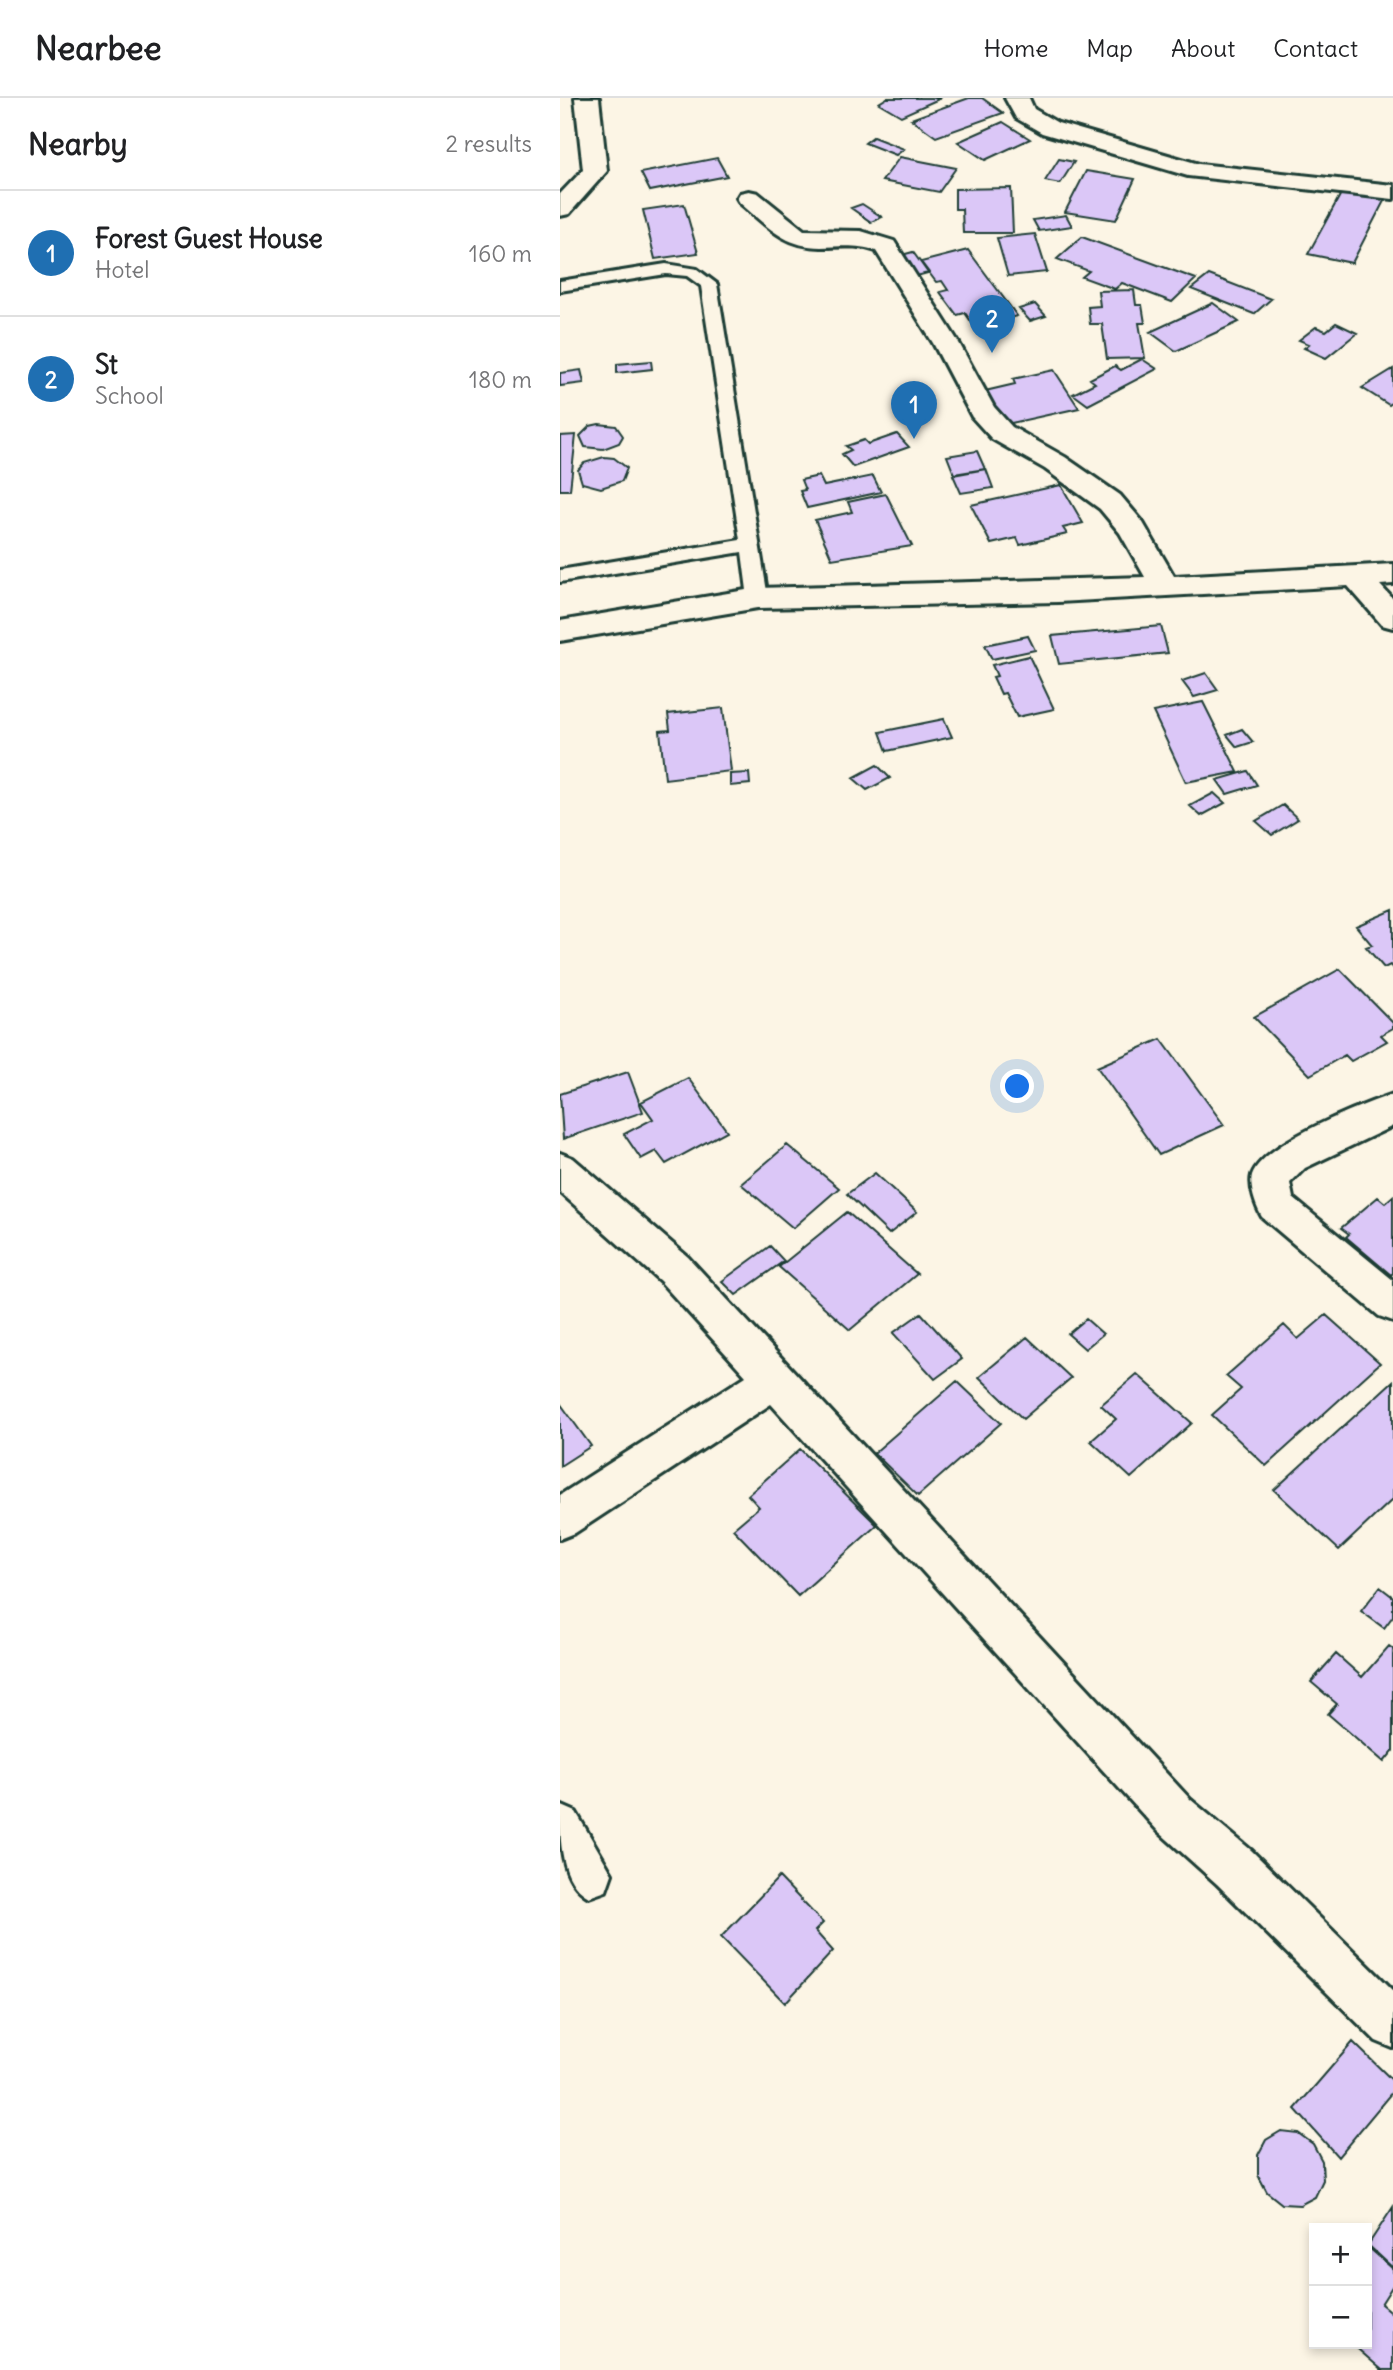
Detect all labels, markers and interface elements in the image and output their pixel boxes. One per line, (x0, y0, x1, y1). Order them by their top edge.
text: Nearbee (35, 27, 161, 69)
text: Home (984, 33, 1048, 63)
text: Map (1086, 33, 1133, 63)
text: About (1171, 33, 1235, 63)
text: Contact (1273, 33, 1358, 63)
text: Nearby (28, 125, 128, 163)
text: 2 results (446, 129, 532, 158)
text: Forest Guest House (95, 222, 323, 255)
text: 1 (46, 239, 56, 268)
text: 160 m (469, 239, 532, 268)
text: Hotel (95, 255, 149, 284)
pin: 2 (969, 295, 1015, 353)
text: St (95, 348, 118, 381)
text: 2 (45, 365, 57, 394)
text: 180 m (469, 365, 532, 394)
text: School (95, 381, 164, 410)
pin: 1 (891, 381, 937, 439)
your location (1000, 1069, 1034, 1103)
map controls (1309, 2223, 1372, 2349)
button: + (1309, 2223, 1372, 2286)
button: − (1309, 2286, 1372, 2349)

